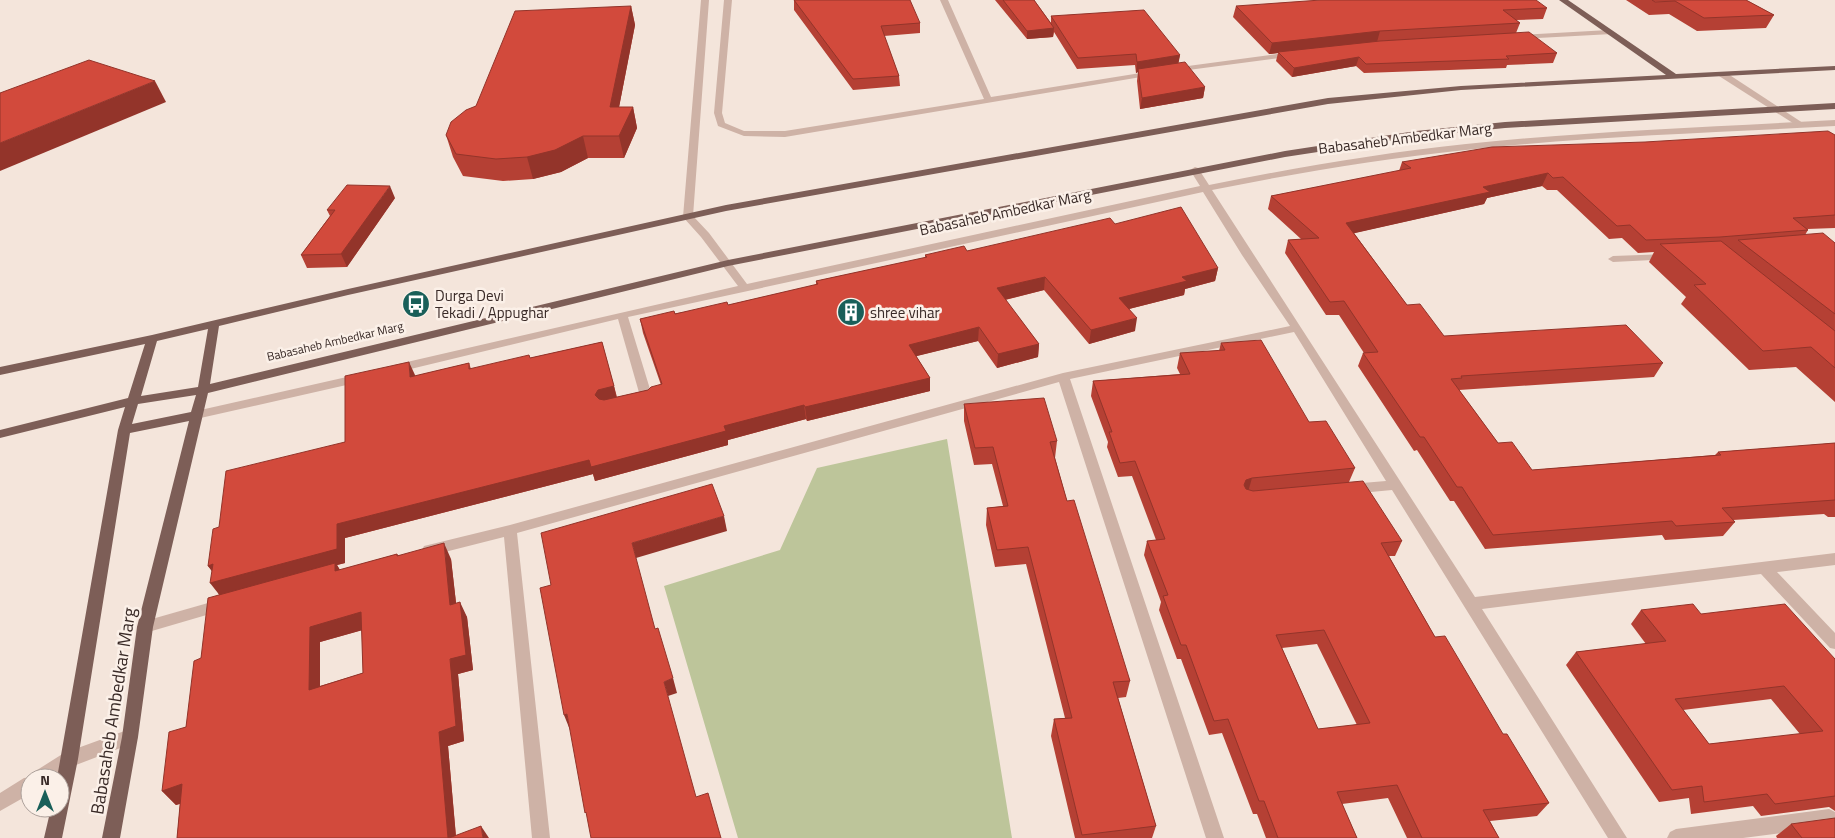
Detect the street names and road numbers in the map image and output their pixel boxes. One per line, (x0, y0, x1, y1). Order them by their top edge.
street label: Babasaheb Ambedkar Marg (1317, 116, 1493, 160)
street label: Babasaheb Ambedkar Marg (917, 183, 1093, 241)
street label: Babasaheb Ambedkar Marg (265, 316, 405, 366)
street label: Babasaheb Ambedkar Marg (83, 606, 143, 816)

